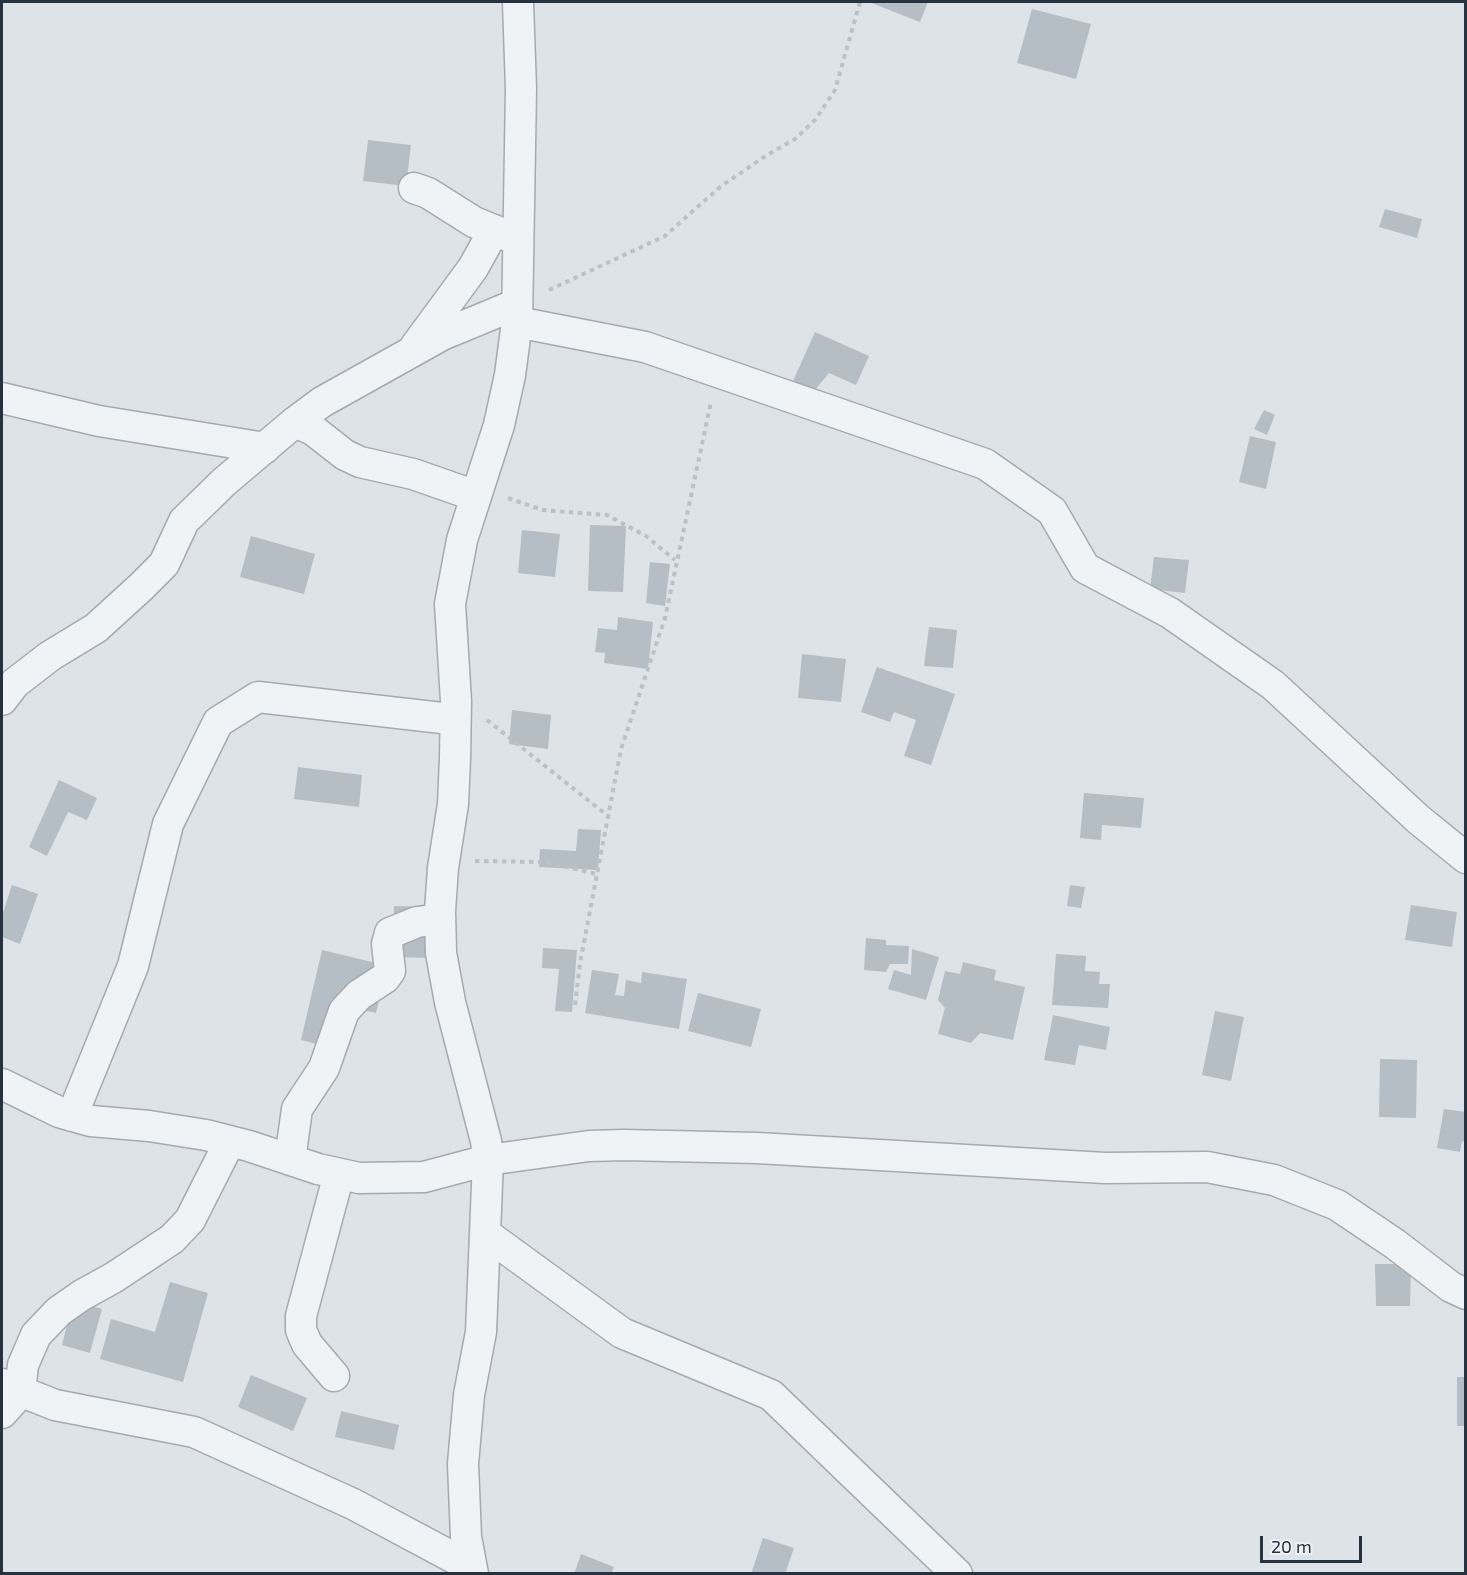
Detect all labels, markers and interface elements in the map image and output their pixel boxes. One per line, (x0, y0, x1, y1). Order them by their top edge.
scale bar (1263, 1524, 1365, 1562)
text: 20 m (1271, 1535, 1312, 1557)

